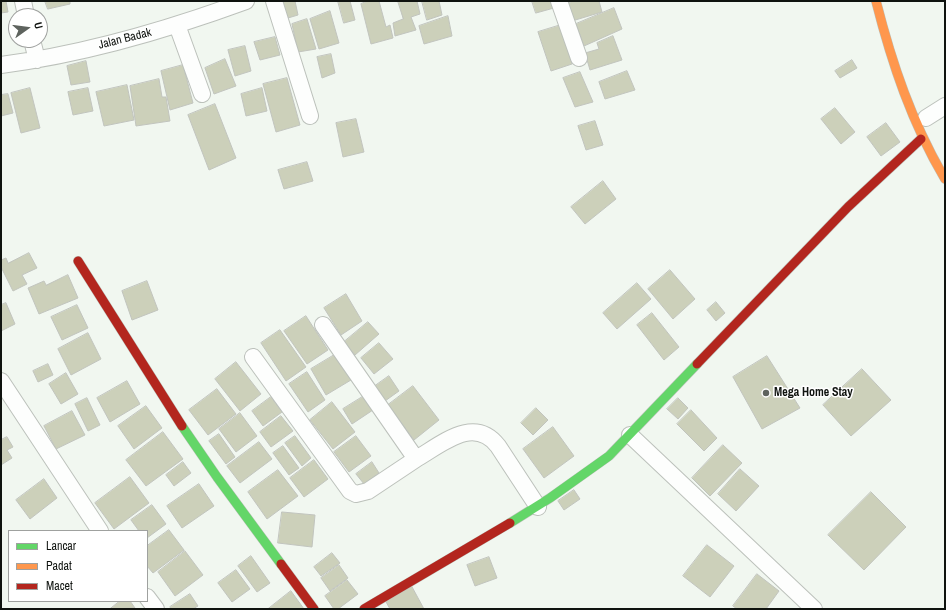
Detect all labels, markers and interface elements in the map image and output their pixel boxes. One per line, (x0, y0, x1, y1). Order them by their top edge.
north arrow (8, 8, 48, 48)
text: U (31, 20, 46, 30)
street label: Jalan Badak (97, 25, 153, 53)
place label: Mega Home Stay (774, 386, 853, 400)
marker: Mega Home Stay (761, 388, 771, 398)
legend (8, 530, 148, 602)
text: Lancar (46, 538, 76, 554)
text: Padat (46, 558, 72, 574)
text: Macet (46, 578, 73, 594)

